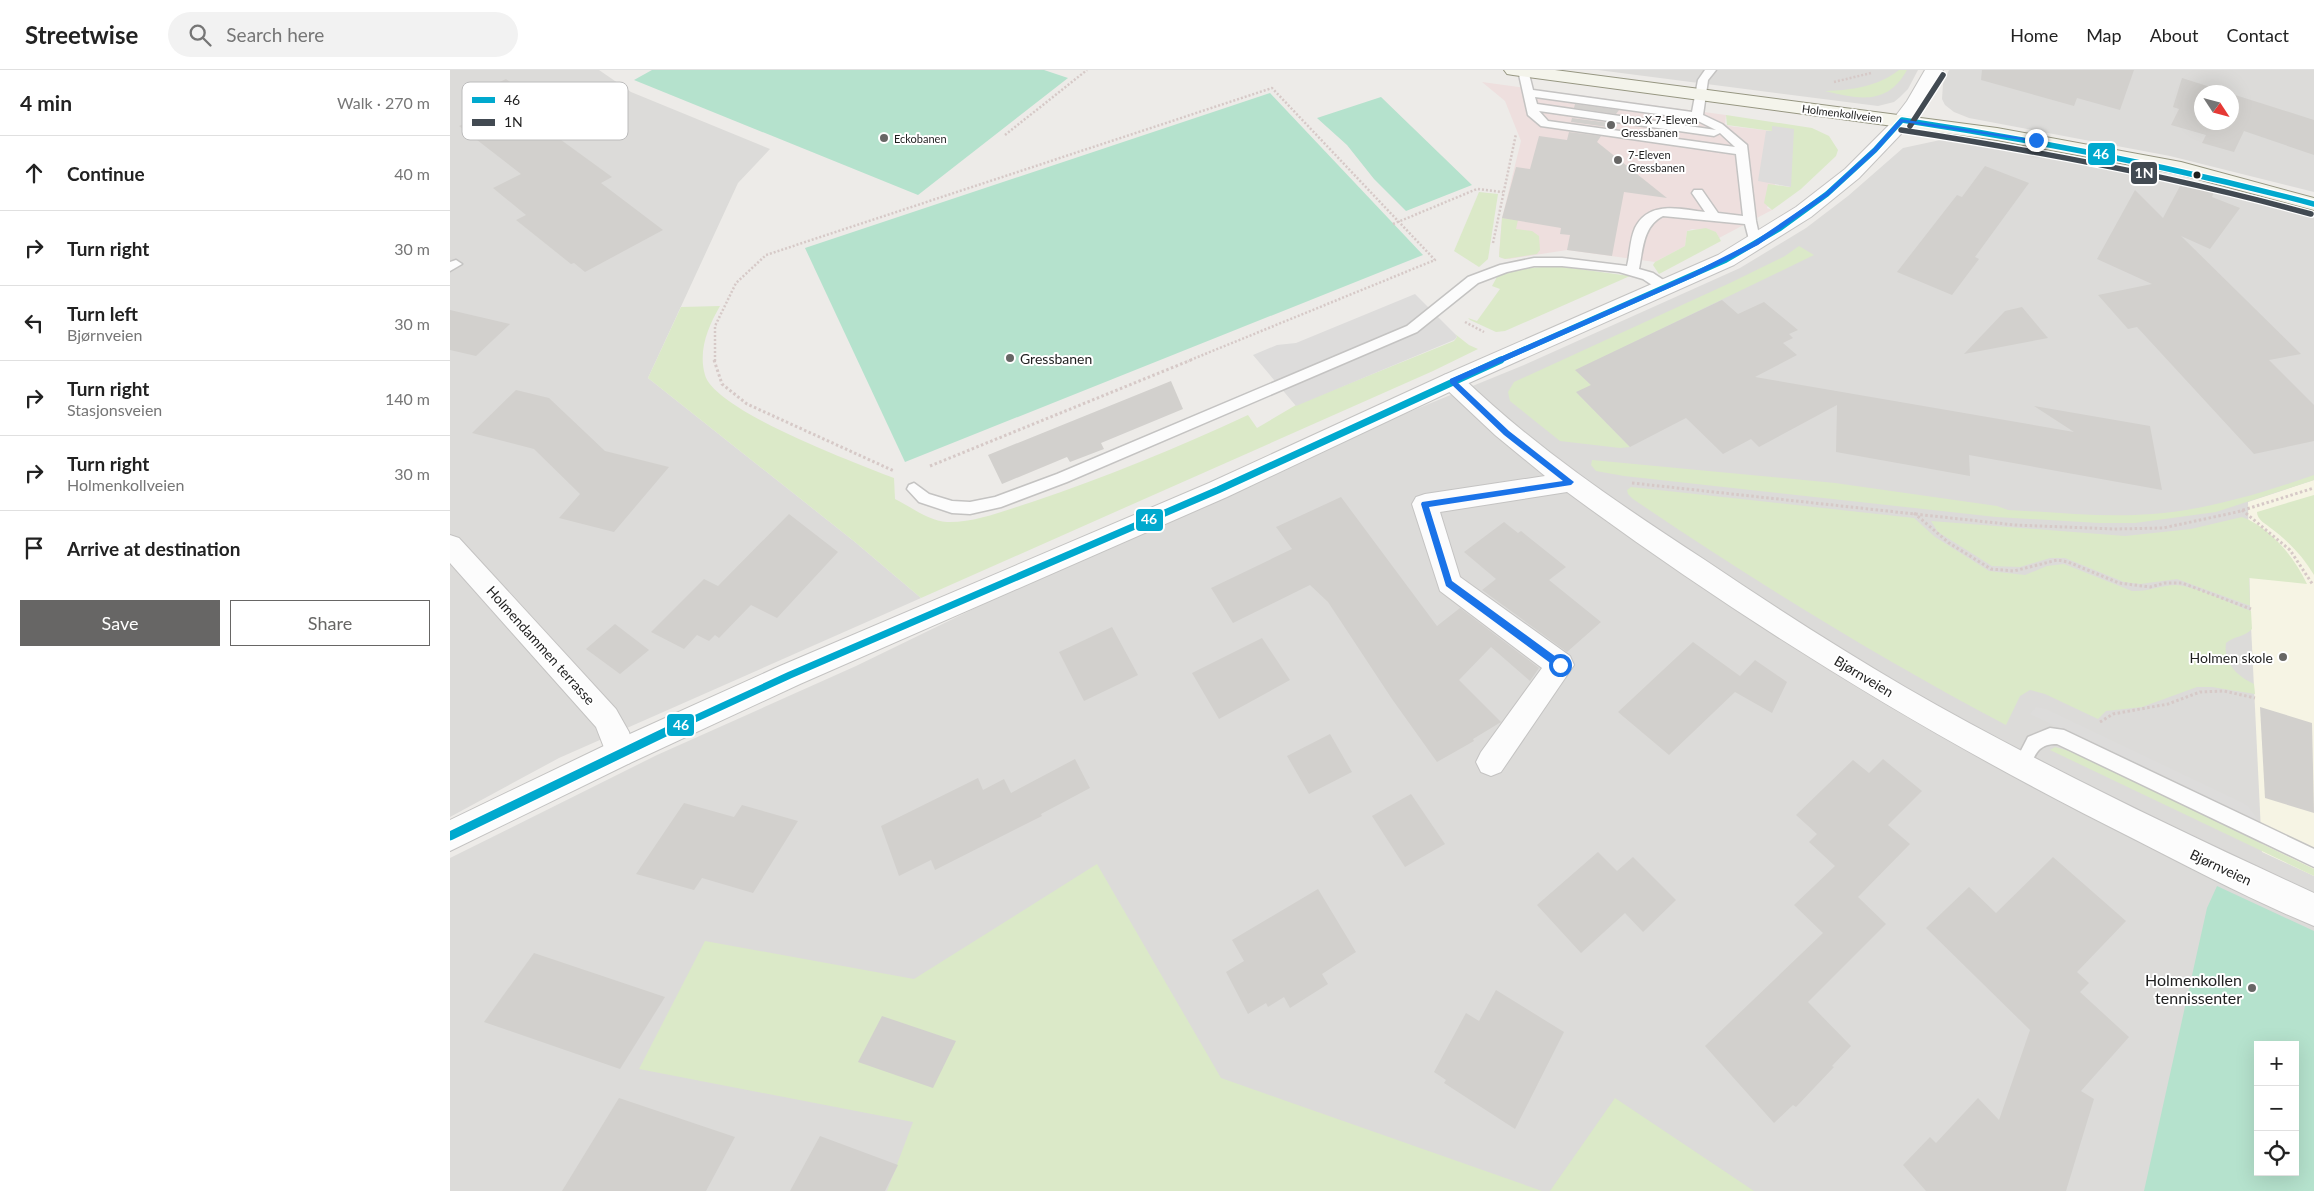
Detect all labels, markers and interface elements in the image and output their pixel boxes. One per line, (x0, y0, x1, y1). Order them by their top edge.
search box (168, 12, 518, 57)
text: Streetwise (25, 20, 138, 49)
icon: search (186, 21, 214, 49)
text: Search here (226, 23, 324, 46)
text: Home (2010, 24, 2058, 46)
text: Map (2086, 24, 2122, 46)
text: About (2150, 24, 2199, 46)
text: Contact (2227, 24, 2289, 46)
legend (462, 82, 628, 140)
north arrow (2194, 85, 2239, 130)
text: 4 min (20, 90, 72, 115)
text: 46 (504, 91, 520, 108)
text: Walk · 270 m (337, 93, 430, 112)
street label: Holmenkollveien (1801, 102, 1883, 124)
text: 1N (504, 113, 523, 130)
place label: Uno-X 7-Eleven Gressbanen (1621, 113, 1698, 139)
marker: Uno-X 7-Eleven Gressbanen (1605, 119, 1617, 131)
route end (2025, 129, 2048, 152)
marker: Eckobanen (878, 132, 890, 144)
place label: Eckobanen (894, 132, 947, 145)
line badge: 46 (2087, 142, 2116, 166)
text: 46 (2093, 145, 2109, 162)
place label: 7-Eleven Gressbanen (1628, 148, 1685, 174)
marker: 7-Eleven Gressbanen (1612, 154, 1624, 166)
icon: ahead (20, 159, 48, 187)
line badge: 1N (2130, 161, 2158, 185)
text: Continue (67, 162, 145, 185)
text: 40 m (394, 164, 430, 183)
text: 1N (2135, 164, 2153, 181)
unlabelled marker (2192, 170, 2202, 180)
icon: right (20, 234, 48, 262)
text: Turn right (67, 237, 149, 260)
text: 30 m (394, 239, 430, 258)
text: Turn left (67, 302, 138, 325)
icon: left (20, 309, 48, 337)
text: 30 m (394, 314, 430, 333)
text: Bjørnveien (67, 325, 142, 344)
place label: Gressbanen (1020, 350, 1092, 367)
marker: Gressbanen (1004, 352, 1016, 364)
text: Turn right (67, 377, 149, 400)
icon: right (20, 384, 48, 412)
text: 140 m (385, 389, 430, 408)
text: Stasjonsveien (67, 400, 162, 419)
text: Turn right (67, 452, 149, 475)
icon: right (20, 459, 48, 487)
text: 30 m (394, 464, 430, 483)
text: Holmenkollveien (67, 475, 184, 494)
line badge: 46 (1135, 508, 1164, 532)
text: 46 (1141, 510, 1157, 527)
icon: arrive (20, 534, 48, 562)
text: Arrive at destination (67, 537, 240, 560)
street label: Holmendammen terrasse (483, 582, 599, 708)
button: Save (20, 600, 220, 646)
button: Share (230, 600, 430, 646)
place label: Holmen skole (2190, 649, 2273, 666)
marker: Holmen skole (2277, 651, 2289, 663)
street label: Bjørnveien (1831, 652, 1897, 700)
route start (1549, 654, 1572, 677)
line badge: 46 (666, 713, 695, 737)
text: 46 (673, 716, 689, 733)
street label: Bjørnveien (2188, 845, 2254, 889)
place label: Holmenkollen tennissenter (2145, 970, 2242, 1007)
marker: Holmenkollen tennissenter (2246, 982, 2258, 994)
map controls (2254, 1041, 2299, 1176)
button: + (2254, 1041, 2299, 1086)
button: − (2254, 1086, 2299, 1131)
button: locate (2254, 1131, 2299, 1176)

